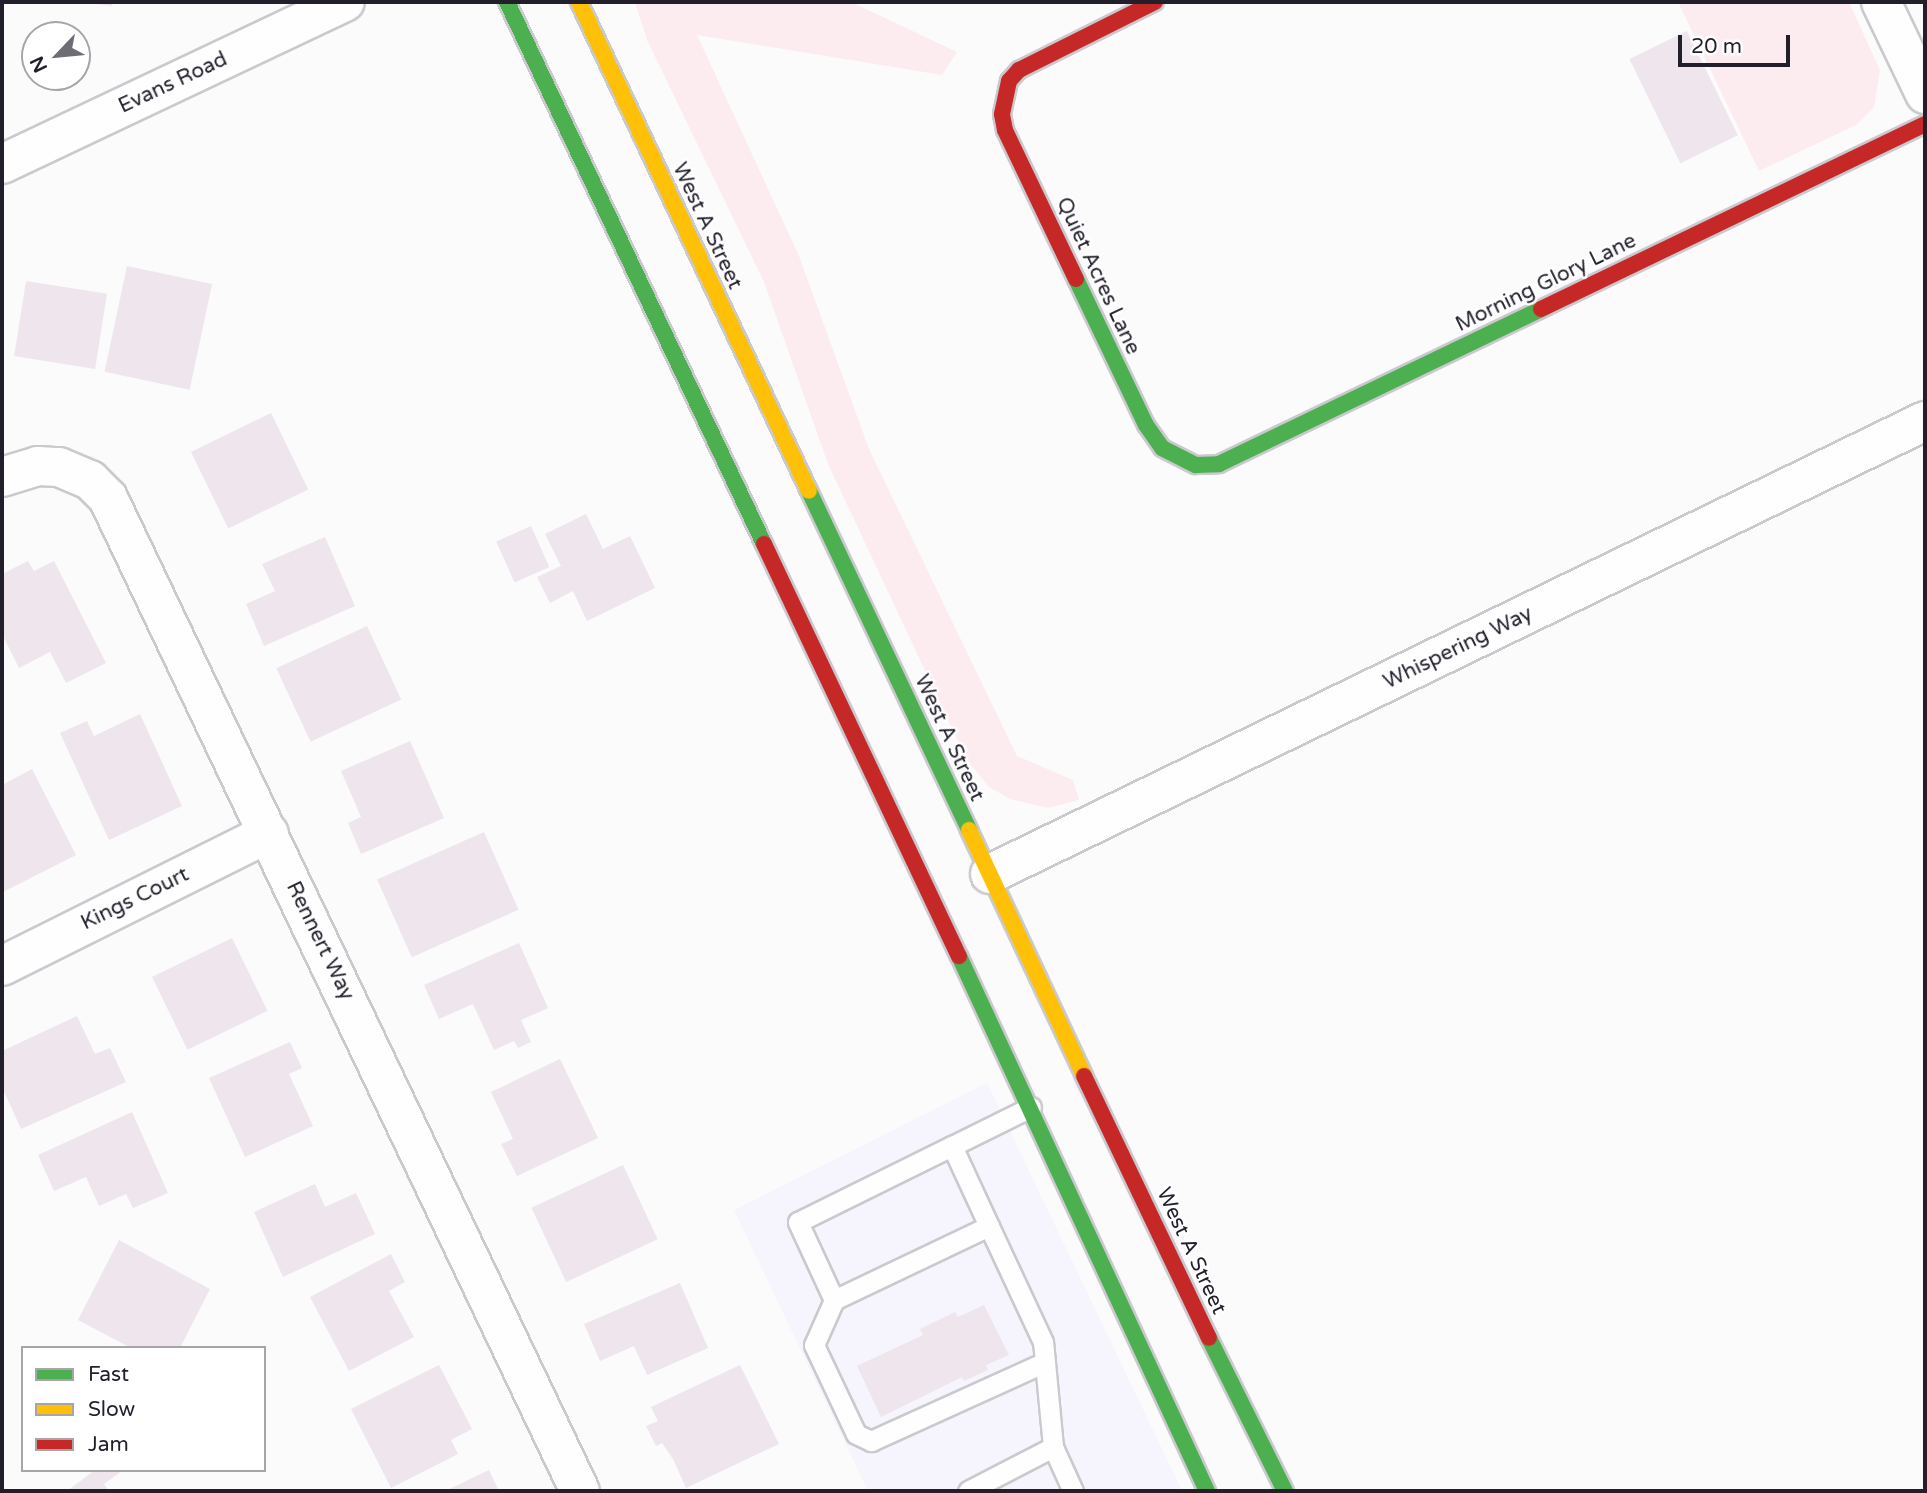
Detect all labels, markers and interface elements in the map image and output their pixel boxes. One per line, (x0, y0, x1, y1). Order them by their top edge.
north arrow (21, 21, 91, 91)
scale bar (1682, 21, 1794, 65)
text: 20 m (1691, 34, 1742, 59)
street label: Evans Road (115, 47, 231, 119)
text: N (26, 53, 52, 76)
street label: West A Street (667, 159, 747, 293)
street label: Quiet Acres Lane (1051, 193, 1145, 359)
street label: Morning Glory Lane (1452, 228, 1640, 338)
street label: Whispering Way (1379, 601, 1537, 695)
street label: West A Street (909, 671, 989, 805)
street label: Kings Court (77, 862, 193, 936)
street label: Rennert Way (280, 877, 360, 1005)
street label: West A Street (1151, 1184, 1231, 1318)
legend (21, 1346, 266, 1472)
text: Fast (88, 1362, 129, 1387)
text: Slow (88, 1397, 135, 1422)
text: Jam (88, 1432, 129, 1457)

